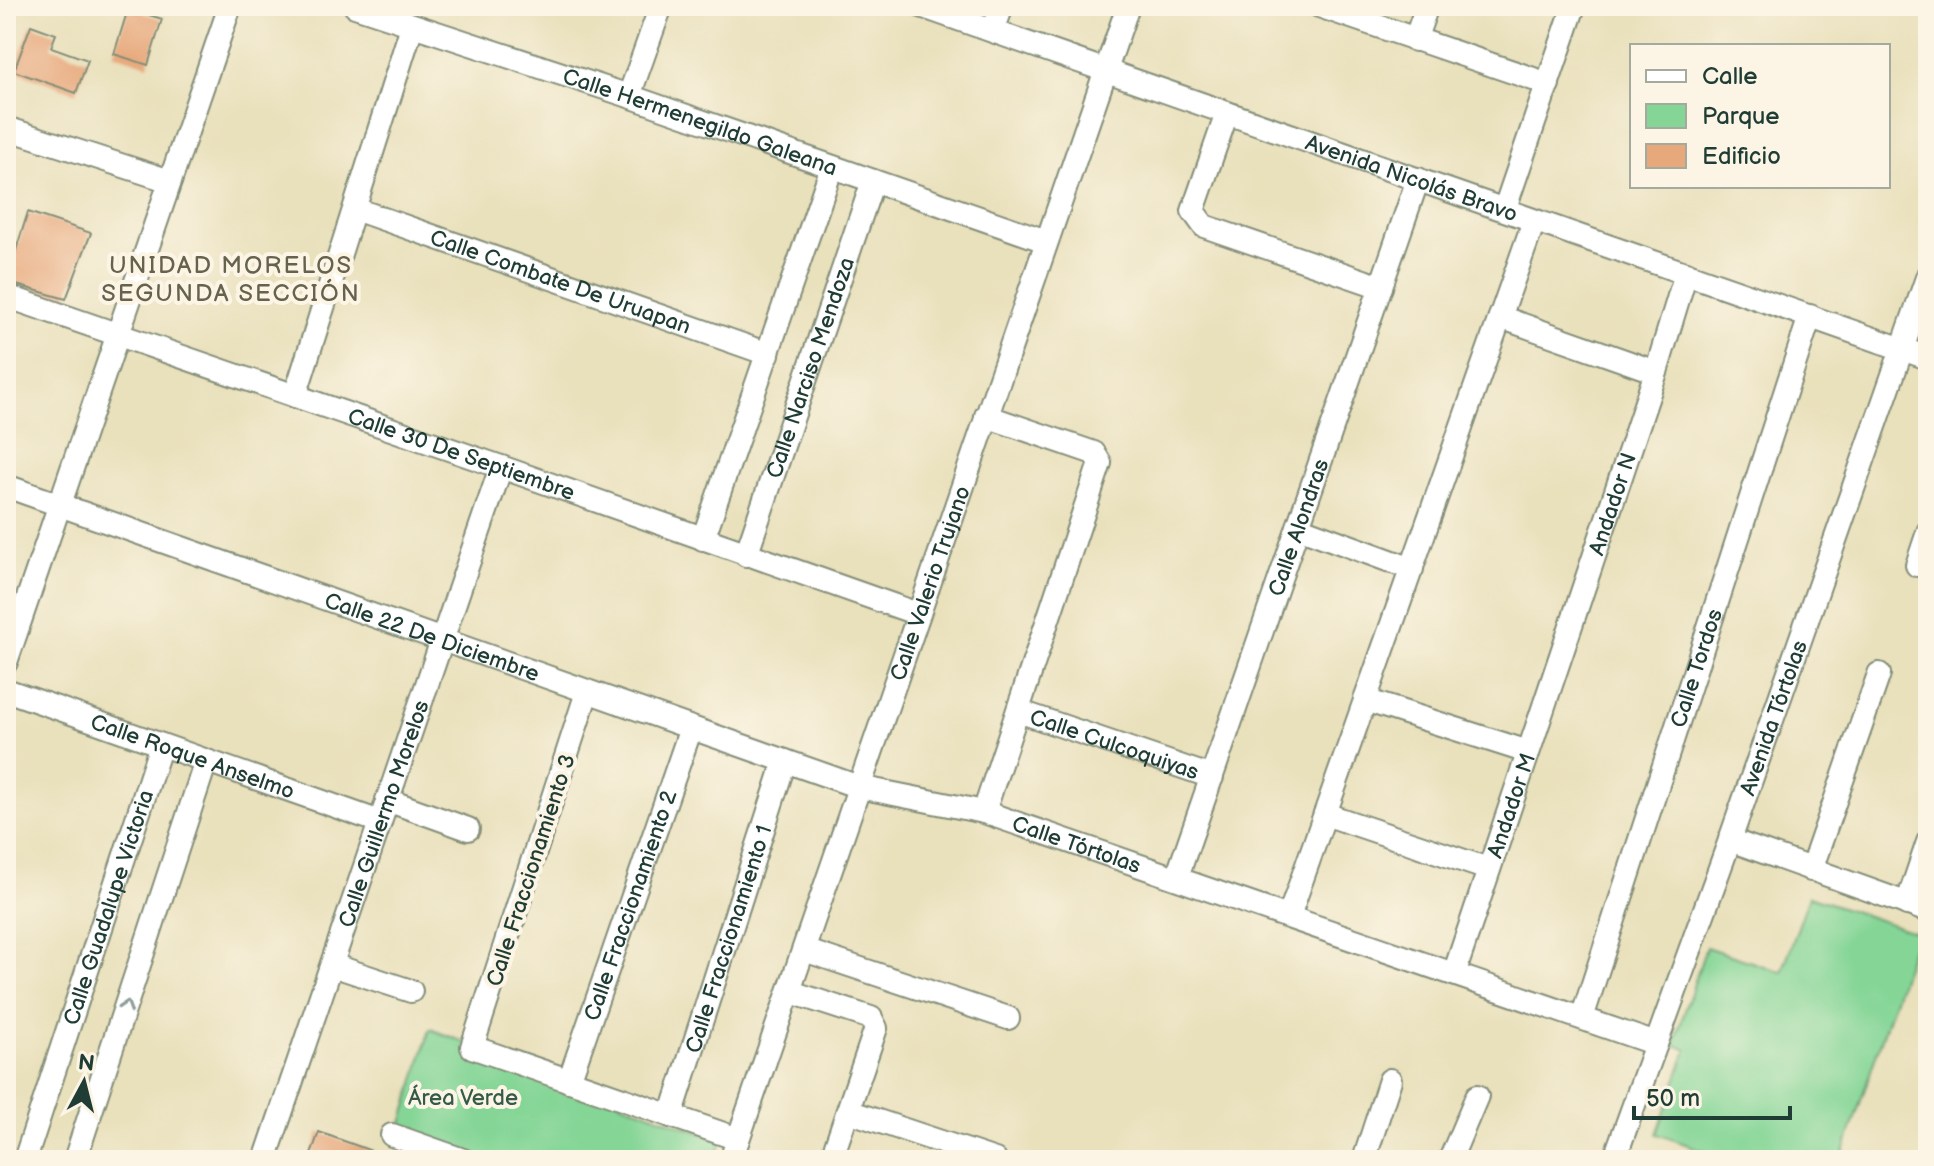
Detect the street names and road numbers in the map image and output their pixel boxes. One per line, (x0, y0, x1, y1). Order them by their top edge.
street label: Calle Hermenegildo Galeana (559, 63, 841, 182)
street label: Avenida Nicolás Bravo (1302, 130, 1521, 228)
street label: Calle Combate De Uruapan (426, 224, 694, 341)
street label: Calle Narciso Mendoza (761, 254, 861, 482)
street label: Calle 30 De Septiembre (344, 403, 578, 507)
street label: Andador N (1583, 449, 1643, 559)
street label: Calle Alondras (1263, 455, 1335, 600)
street label: Calle Valerio Trujano (885, 483, 977, 685)
street label: Calle 22 De Diciembre (321, 588, 543, 688)
street label: Calle Tordos (1665, 606, 1729, 731)
street label: Avenida Tórtolas (1735, 637, 1814, 799)
street label: Calle Guillermo Morelos (333, 697, 436, 931)
street label: Calle Culcoquiyas (1026, 704, 1202, 787)
street label: Calle Roque Anselmo (87, 709, 298, 806)
street label: Andador M (1482, 750, 1542, 862)
street label: Calle Fraccionamiento 3 (481, 751, 582, 990)
street label: Calle Guadalupe Victoria (58, 787, 160, 1029)
street label: Calle Fraccionamiento 2 (579, 787, 683, 1025)
street label: Calle Tórtolas (1008, 811, 1144, 880)
street label: Calle Fraccionamiento 1 (680, 822, 778, 1057)

